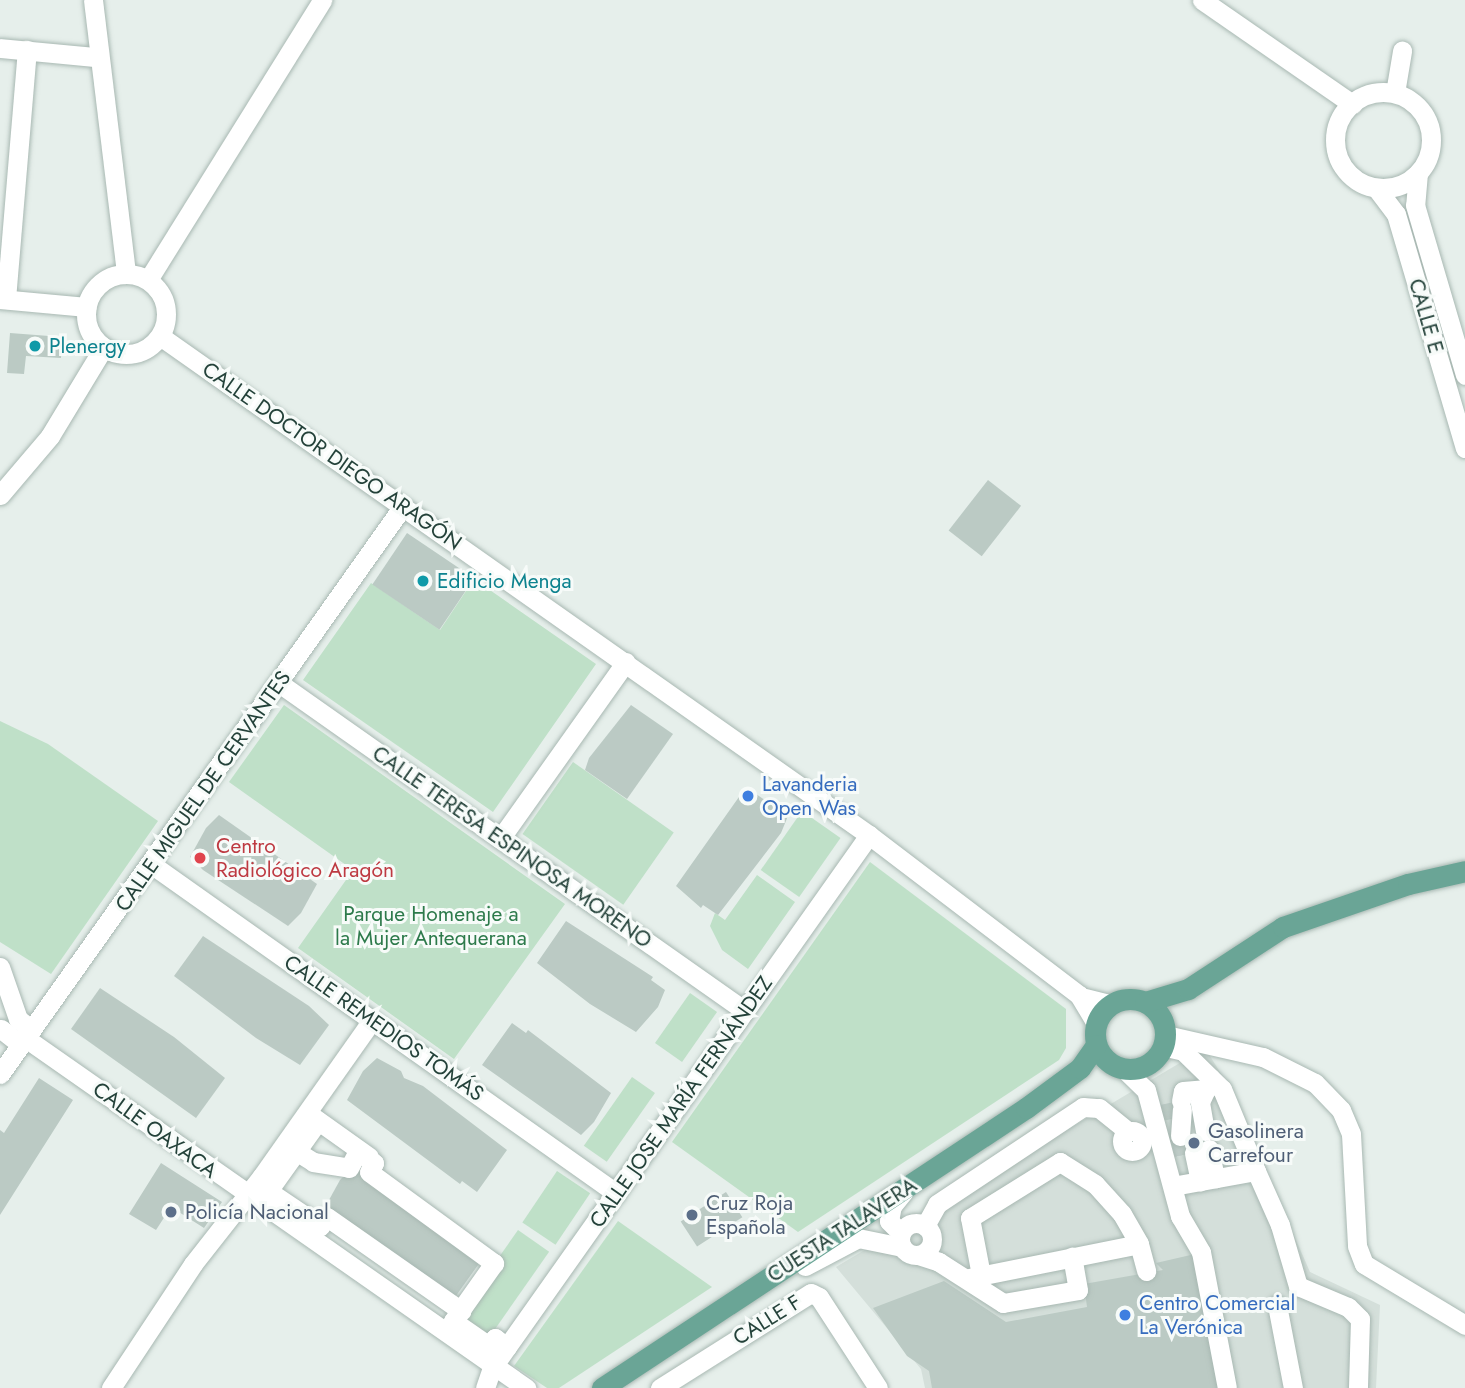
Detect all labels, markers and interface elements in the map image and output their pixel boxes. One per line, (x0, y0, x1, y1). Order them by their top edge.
street label: CALLE E (1403, 276, 1449, 356)
place label: Plenergy (49, 333, 126, 359)
marker: Plenergy (27, 338, 43, 354)
street label: CALLE DOCTOR DIEGO ARAGÓN (197, 357, 467, 555)
place label: Edificio Menga (437, 568, 572, 594)
marker: Edificio Menga (415, 573, 431, 589)
street label: CALLE MIGUEL DE CERVANTES (110, 666, 296, 916)
street label: CALLE TERESA ESPINOSA MORENO (368, 741, 656, 953)
place label: Lavanderia Open Was (762, 771, 857, 821)
marker: Lavanderia Open Was (740, 788, 756, 804)
place label: Centro Radiológico Aragón (216, 833, 394, 883)
marker: Centro Radiológico Aragón (190, 848, 210, 868)
park label: Parque Homenaje a la Mujer Antequerana (335, 901, 527, 951)
street label: CALLE REMEDIOS TOMÁS (279, 949, 489, 1107)
street label: CALLE JOSE MARÍA FERNÁNDEZ (584, 971, 778, 1233)
street label: CALLE OAXACA (88, 1077, 222, 1183)
place label: Gasolinera Carrefour (1208, 1118, 1304, 1168)
marker: Gasolinera Carrefour (1186, 1135, 1202, 1151)
street label: CUESTA TALAVERA (763, 1172, 921, 1288)
place label: Cruz Roja Española (706, 1190, 793, 1240)
place label: Policía Nacional (185, 1199, 329, 1225)
marker: Policía Nacional (163, 1204, 179, 1220)
marker: Cruz Roja Española (684, 1207, 700, 1223)
street label: CALLE F (728, 1289, 806, 1351)
place label: Centro Comercial La Verónica (1139, 1290, 1295, 1340)
marker: Centro Comercial La Verónica (1117, 1307, 1133, 1323)

